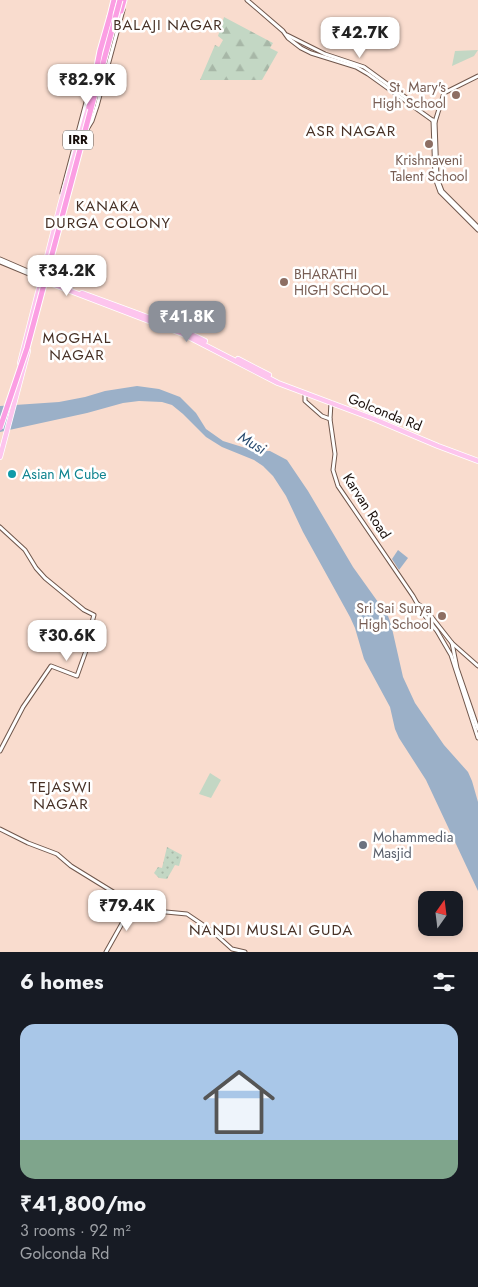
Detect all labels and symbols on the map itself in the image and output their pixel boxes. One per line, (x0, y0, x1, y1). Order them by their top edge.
district label: BALAJI NAGAR (113, 14, 223, 36)
pin: ₹42.7K (319, 17, 401, 59)
pin: ₹82.9K (46, 64, 128, 106)
place label: St. Mary's High School (373, 77, 446, 113)
marker: St. Mary's High School (450, 89, 462, 101)
district label: ASR NAGAR (306, 120, 396, 142)
road number: IRR (63, 130, 93, 150)
marker: Krishnaveni Talent School (423, 138, 435, 150)
place label: Krishnaveni Talent School (390, 150, 468, 186)
district label: KANAKA DURGA COLONY (45, 195, 171, 234)
pin: ₹34.2K (26, 254, 108, 297)
place label: BHARATHI HIGH SCHOOL (294, 264, 389, 300)
marker: BHARATHI HIGH SCHOOL (278, 276, 290, 288)
pin: ₹41.8K (146, 300, 228, 343)
district label: MOGHAL NAGAR (42, 327, 112, 366)
street label: Golconda Rd (345, 388, 425, 436)
water label: Musi (234, 426, 270, 460)
place label: Asian M Cube (22, 464, 106, 484)
marker: Asian M Cube (6, 468, 18, 480)
street label: Karvan Road (338, 469, 396, 543)
place label: Sri Sai Surya High School (356, 598, 432, 634)
marker: Sri Sai Surya High School (436, 610, 448, 622)
pin: ₹30.6K (26, 620, 108, 662)
district label: TEJASWI NAGAR (30, 776, 92, 815)
place label: Mohammedia Masjid (373, 827, 453, 863)
marker: Mohammedia Masjid (357, 839, 369, 851)
pin: ₹79.4K (86, 890, 168, 932)
north arrow (418, 891, 462, 936)
district label: NANDI MUSLAI GUDA (189, 919, 353, 941)

